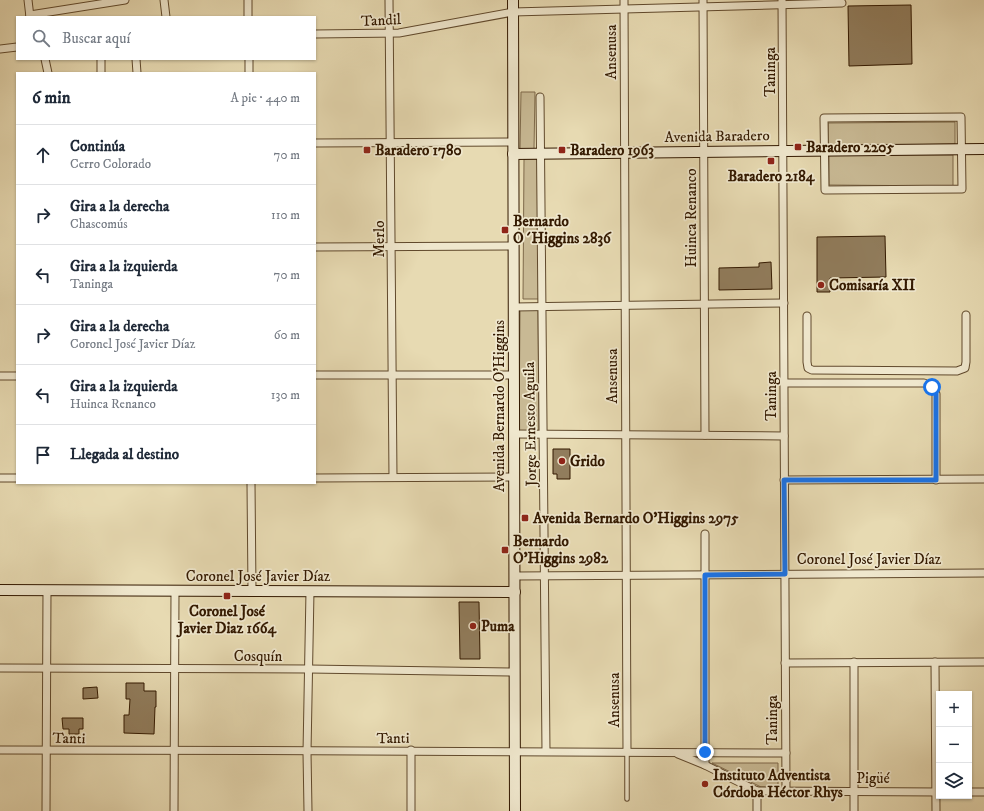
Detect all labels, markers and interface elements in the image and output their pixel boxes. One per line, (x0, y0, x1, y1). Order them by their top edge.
street label: Tandil (361, 10, 402, 31)
search box (16, 16, 316, 60)
street label: Ansenusa (602, 24, 621, 80)
icon: search (30, 27, 52, 49)
text: Buscar aquí (62, 29, 130, 48)
street label: Taninga (761, 47, 780, 97)
text: 6 min (32, 87, 71, 109)
text: A pie · 440 m (230, 90, 300, 106)
street label: Avenida Baradero (664, 126, 770, 147)
text: Continúa (70, 137, 125, 156)
place label: Baradero 2205 (806, 138, 894, 157)
place label: Baradero 1780 (375, 141, 462, 160)
place label: Baradero 1963 (570, 141, 654, 160)
marker: Baradero 2205 (793, 142, 803, 152)
icon: ahead (32, 144, 54, 166)
marker: Baradero 1780 (362, 145, 372, 155)
marker: Baradero 1963 (557, 145, 567, 155)
text: 70 m (274, 147, 300, 163)
text: Cerro Colorado (70, 156, 151, 172)
marker: Baradero 2184 (766, 156, 776, 166)
place label: Baradero 2184 (728, 167, 816, 186)
street label: Huinca Renanco (682, 168, 701, 268)
text: Gira a la derecha (70, 197, 169, 216)
icon: right (32, 204, 54, 226)
text: 110 m (271, 207, 300, 223)
place label: Bernardo O´Higgins 2836 (513, 212, 612, 248)
text: Chascomús (70, 216, 128, 232)
street label: Merlo (370, 221, 389, 257)
marker: Bernardo O´Higgins 2836 (500, 225, 510, 235)
text: Gira a la izquierda (70, 257, 178, 276)
icon: left (32, 264, 54, 286)
text: 70 m (274, 267, 300, 283)
text: Taninga (70, 276, 113, 292)
place label: Comisaría XII (829, 276, 915, 295)
marker: Comisaría XII (816, 280, 826, 290)
text: Gira a la derecha (70, 317, 169, 336)
street label: Avenida Bernardo O'Higgins (490, 320, 509, 492)
icon: right (32, 324, 54, 346)
text: 60 m (274, 327, 300, 343)
text: Coronel José Javier Díaz (70, 336, 195, 352)
street label: Ansenusa (603, 348, 622, 404)
street label: Jorge Ernesto Aguila (520, 361, 541, 488)
street label: Taninga (762, 371, 781, 421)
text: Gira a la izquierda (70, 377, 178, 396)
route start (923, 378, 941, 396)
icon: left (32, 384, 54, 406)
text: 130 m (271, 387, 300, 403)
text: Huinca Renanco (70, 396, 156, 412)
icon: arrive (32, 444, 54, 466)
text: Llegada al destino (70, 445, 179, 464)
place label: Grido (570, 452, 605, 471)
marker: Grido (557, 456, 567, 466)
place label: Avenida Bernardo O'Higgins 2975 (532, 509, 739, 528)
marker: Avenida Bernardo O'Higgins 2975 (520, 513, 530, 523)
place label: Bernardo O'Higgins 2982 (513, 532, 609, 568)
marker: Bernardo O'Higgins 2982 (500, 545, 510, 555)
street label: Coronel José Javier Díaz (797, 550, 942, 569)
street label: Coronel José Javier Díaz (186, 567, 331, 586)
marker: Coronel José Javier Diaz 1664 (222, 591, 232, 601)
place label: Coronel José Javier Diaz 1664 (176, 602, 278, 638)
place label: Puma (481, 617, 515, 636)
marker: Puma (468, 621, 478, 631)
street label: Cosquín (234, 647, 282, 666)
street label: Ansenusa (605, 672, 624, 728)
map controls (936, 691, 972, 799)
button: + (936, 691, 972, 727)
street label: Taninga (763, 695, 782, 745)
button: − (936, 727, 972, 763)
street label: Tanti (52, 729, 86, 748)
street label: Tanti (376, 729, 410, 748)
route end (696, 743, 714, 761)
button: layers (936, 763, 972, 799)
place label: Instituto Adventista Córdoba Héctor Rhys (713, 766, 843, 802)
street label: Pigüé (856, 769, 890, 788)
marker: Instituto Adventista Córdoba Héctor Rhys (700, 779, 710, 789)

